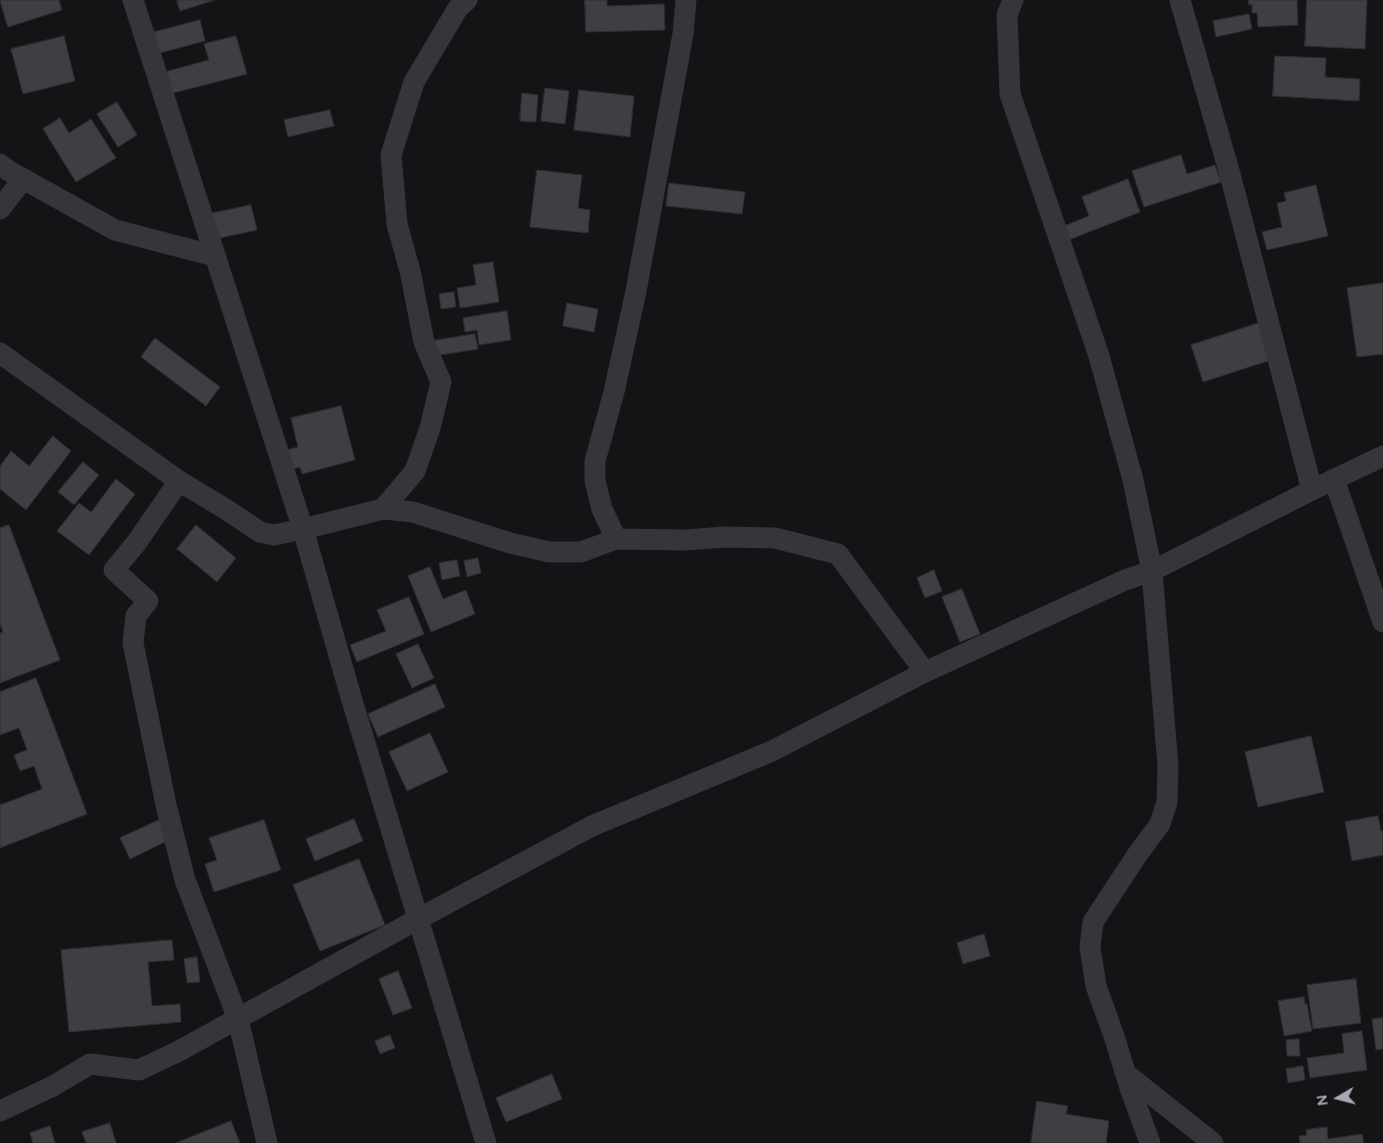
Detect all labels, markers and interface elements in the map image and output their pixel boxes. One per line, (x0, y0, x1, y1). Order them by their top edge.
north arrow (1313, 1073, 1363, 1123)
text: N (1313, 1094, 1332, 1107)

